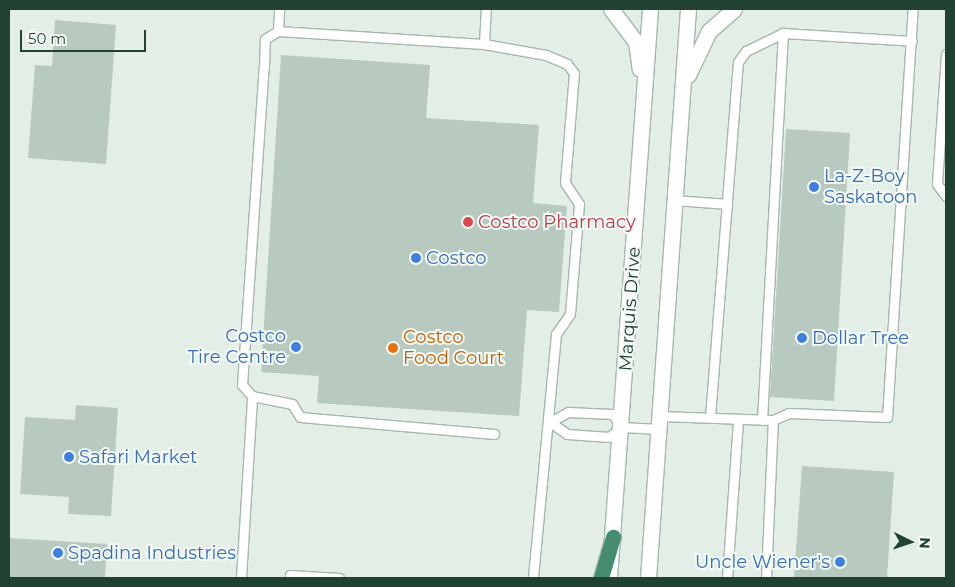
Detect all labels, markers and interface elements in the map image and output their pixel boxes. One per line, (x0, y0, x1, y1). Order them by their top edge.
scale bar (22, 20, 149, 52)
text: 50 m (28, 29, 66, 48)
place label: La-Z-Boy Saskatoon (824, 166, 917, 208)
marker: La-Z-Boy Saskatoon (808, 181, 820, 193)
place label: Costco Pharmacy (478, 211, 636, 233)
marker: Costco Pharmacy (462, 216, 474, 228)
street label: Marquis Drive (615, 246, 645, 372)
place label: Costco (426, 247, 487, 269)
marker: Costco (410, 252, 422, 264)
place label: Costco Tire Centre (188, 326, 286, 368)
place label: Costco Food Court (403, 327, 504, 369)
place label: Dollar Tree (812, 327, 909, 349)
marker: Dollar Tree (796, 332, 808, 344)
marker: Costco Tire Centre (290, 341, 302, 353)
marker: Costco Food Court (387, 342, 399, 354)
place label: Safari Market (79, 446, 197, 468)
marker: Safari Market (63, 451, 75, 463)
north arrow (885, 517, 935, 567)
text: N (916, 537, 934, 549)
place label: Spadina Industries (68, 542, 236, 564)
marker: Spadina Industries (52, 547, 64, 559)
place label: Uncle Wiener's (695, 551, 830, 573)
marker: Uncle Wiener's (834, 556, 846, 568)

